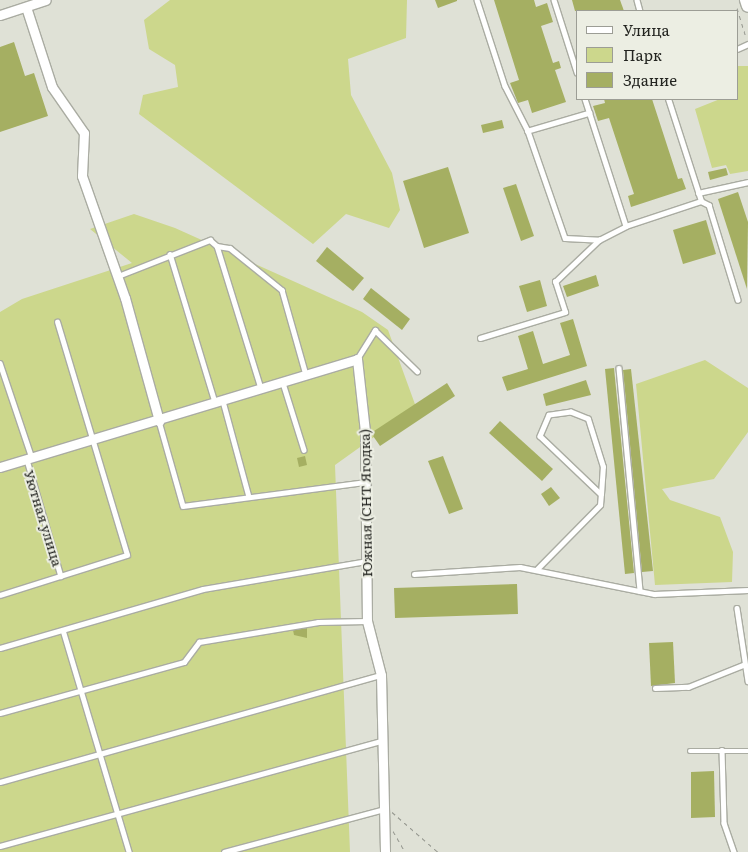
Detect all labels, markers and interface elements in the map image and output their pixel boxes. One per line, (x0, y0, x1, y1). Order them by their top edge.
legend (576, 10, 738, 100)
text: Улица (623, 18, 670, 41)
text: Парк (623, 43, 662, 66)
text: Здание (623, 68, 677, 91)
street label: Южная (СНТ Ягодка) (355, 429, 375, 577)
street label: Уютная улица (21, 468, 67, 568)

